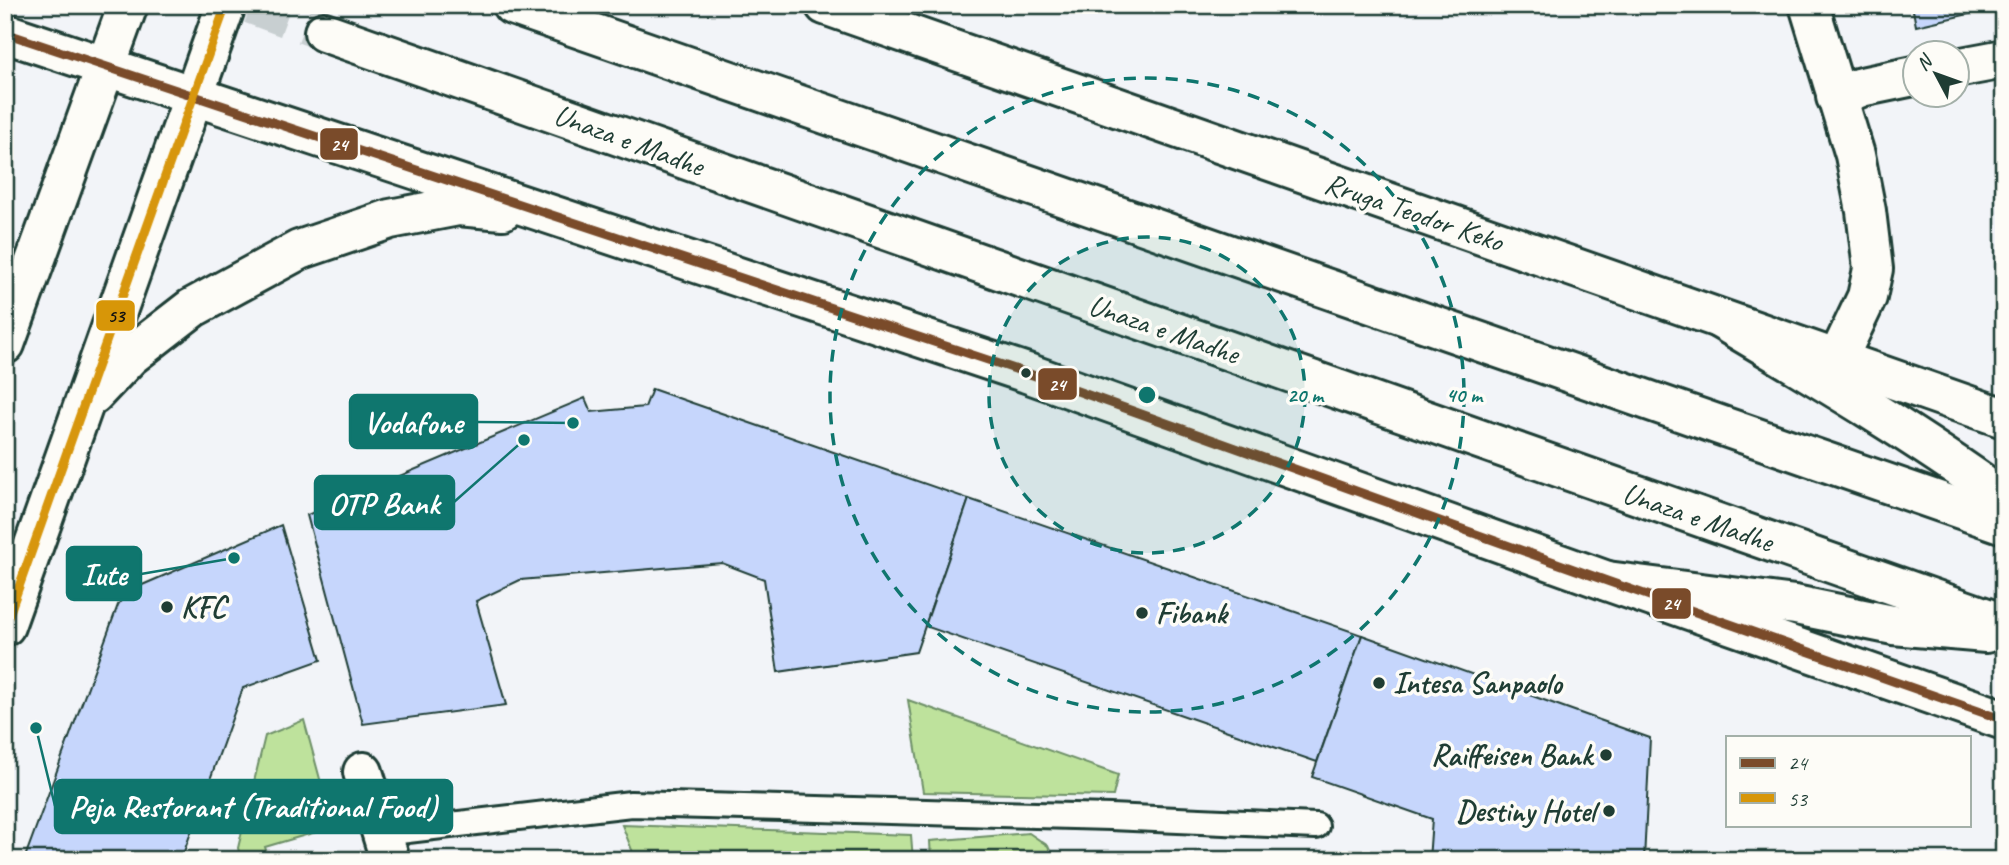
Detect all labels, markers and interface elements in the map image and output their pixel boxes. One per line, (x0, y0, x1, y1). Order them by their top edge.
north arrow (1900, 38, 1970, 108)
text: N (1911, 49, 1939, 76)
street label: Unaza e Madhe (549, 95, 711, 185)
line badge: 24 (319, 127, 359, 161)
text: 24 (330, 133, 350, 157)
street label: Rruga Teodor Keko (1320, 164, 1510, 261)
street label: Unaza e Madhe (1084, 286, 1246, 373)
line badge: 53 (95, 299, 136, 332)
text: 53 (108, 304, 127, 328)
unlabelled marker (1019, 366, 1033, 380)
line badge: 24 (1037, 367, 1078, 401)
text: 24 (1048, 373, 1068, 397)
text: 20 m (1287, 382, 1325, 408)
text: 40 m (1446, 382, 1484, 408)
centre of rings (1135, 383, 1159, 407)
callout: Vodafone (350, 395, 477, 448)
text: Vodafone (364, 402, 466, 443)
street label: Unaza e Madhe (1618, 474, 1780, 561)
callout: OTP Bank (315, 476, 454, 529)
text: OTP Bank (329, 483, 442, 524)
callout: Iute (67, 547, 141, 600)
text: Iute (81, 554, 129, 595)
line badge: 24 (1651, 587, 1692, 620)
place label: KFC (181, 588, 230, 626)
text: 24 (1662, 592, 1682, 616)
place label: Fibank (1156, 594, 1230, 632)
marker: KFC (159, 599, 175, 615)
marker: Fibank (1134, 605, 1150, 621)
place label: Intesa Sanpaolo (1393, 664, 1564, 702)
marker: Intesa Sanpaolo (1371, 675, 1387, 691)
place label: Raiffeisen Bank (1431, 736, 1595, 774)
legend (1726, 736, 1970, 826)
marker: Raiffeisen Bank (1598, 747, 1614, 763)
text: 24 (1788, 750, 1809, 776)
callout: Peja Restorant (Traditional Food) (55, 780, 452, 833)
text: Peja Restorant (Traditional Food) (69, 786, 439, 827)
text: 53 (1788, 786, 1808, 812)
place label: Destiny Hotel (1456, 792, 1601, 830)
marker: Destiny Hotel (1601, 803, 1617, 819)

